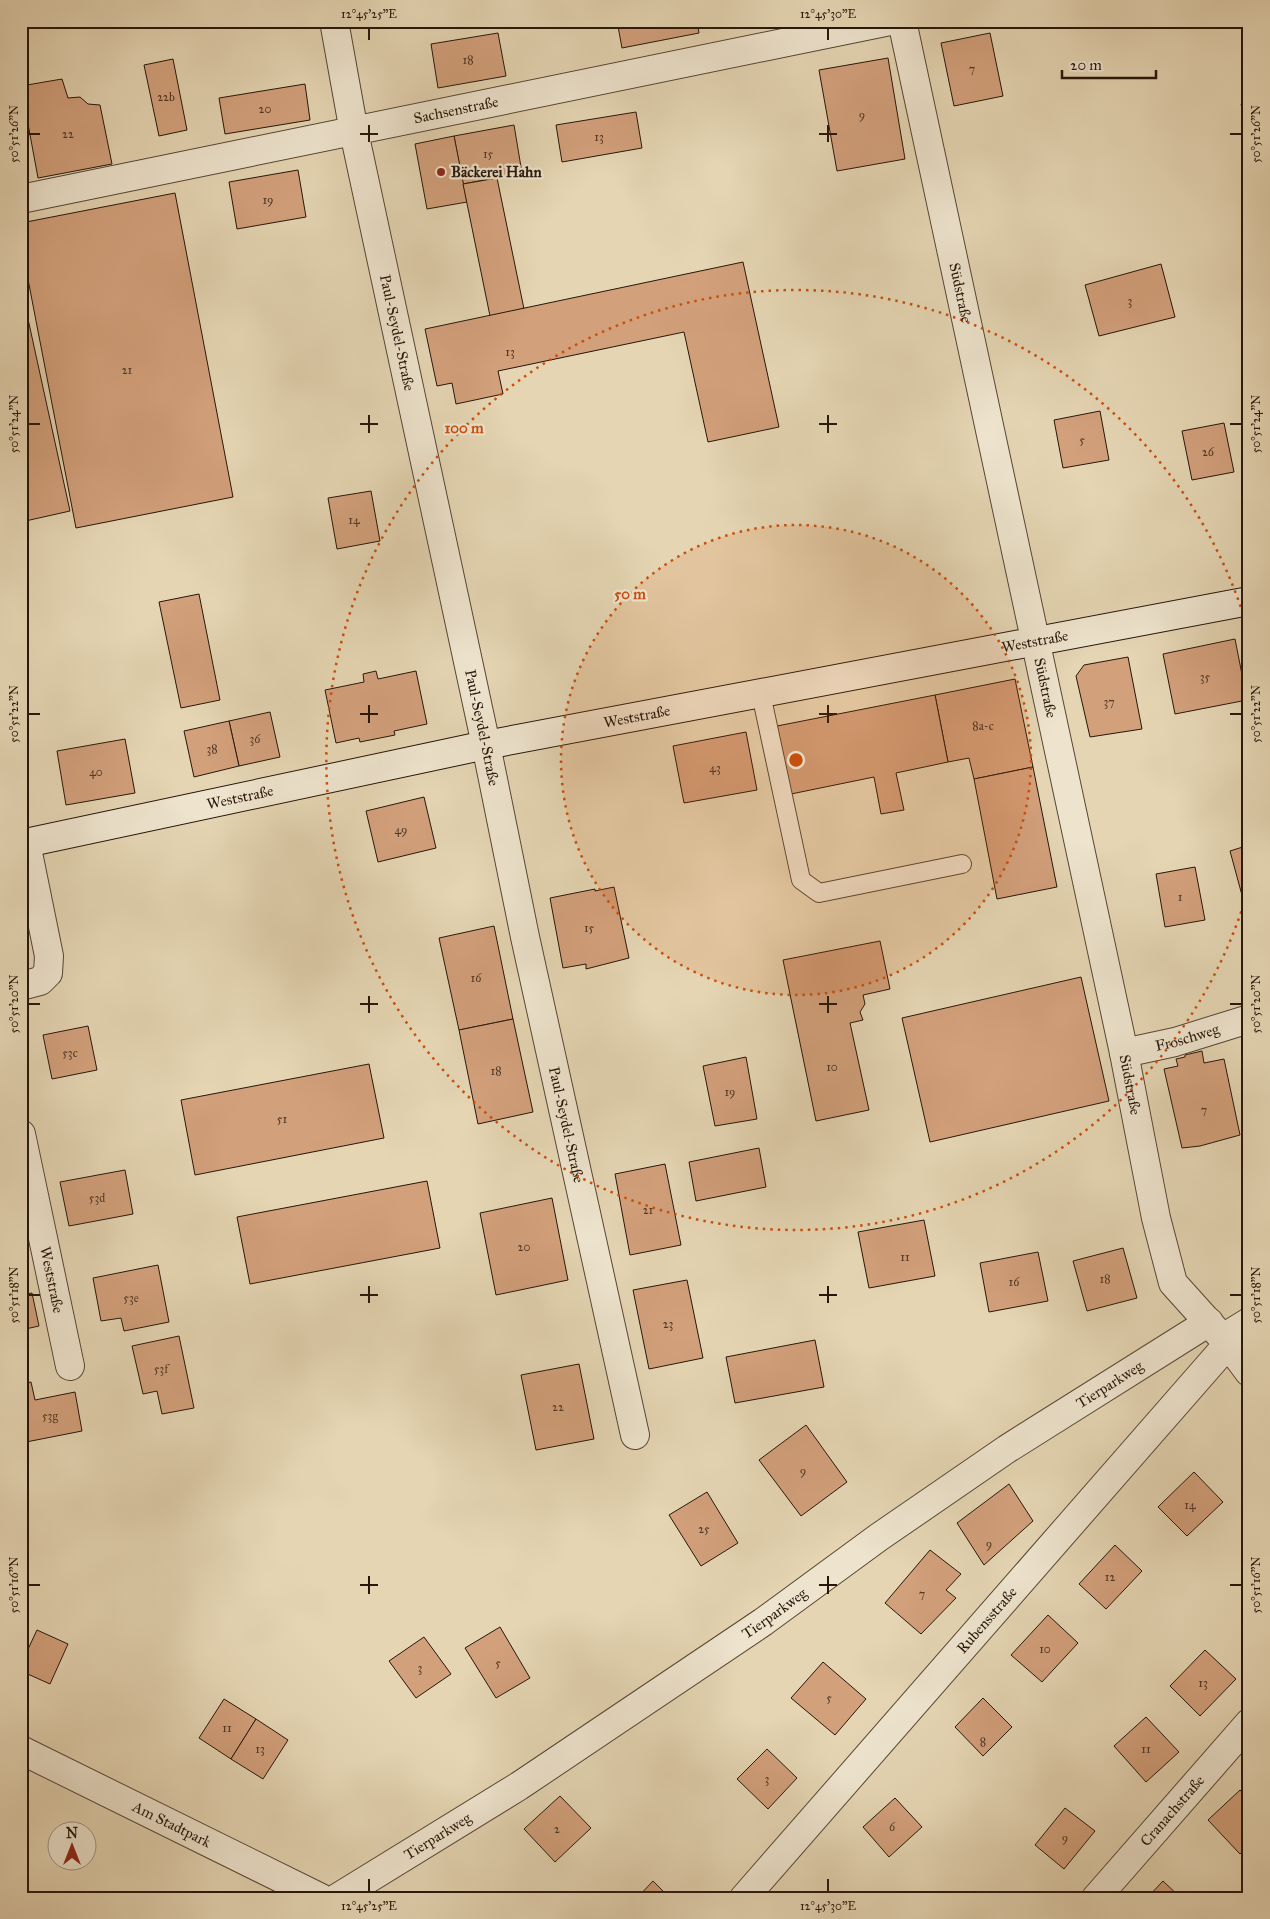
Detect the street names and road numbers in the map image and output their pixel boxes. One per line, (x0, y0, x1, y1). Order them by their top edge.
street label: Sachsenstraße (412, 92, 500, 127)
street label: Südstraße (945, 261, 976, 324)
street label: Paul-Seydel-Straße (376, 273, 418, 392)
street label: Weststraße (1000, 626, 1070, 657)
street label: Südstraße (1030, 656, 1061, 719)
street label: Paul-Seydel-Straße (461, 668, 503, 787)
street label: Weststraße (602, 701, 672, 732)
street label: Weststraße (205, 782, 275, 813)
street label: Froschweg (1154, 1020, 1222, 1055)
street label: Südstraße (1116, 1053, 1145, 1116)
street label: Paul-Seydel-Straße (545, 1065, 588, 1185)
street label: Weststraße (36, 1245, 68, 1315)
street label: Tierparkweg (1073, 1356, 1147, 1412)
street label: Tierparkweg (739, 1583, 811, 1643)
street label: Rubensstraße (953, 1583, 1021, 1657)
street label: Cranachstraße (1137, 1772, 1208, 1850)
street label: Am Stadtpark (128, 1797, 214, 1851)
street label: Tierparkweg (401, 1808, 475, 1864)

